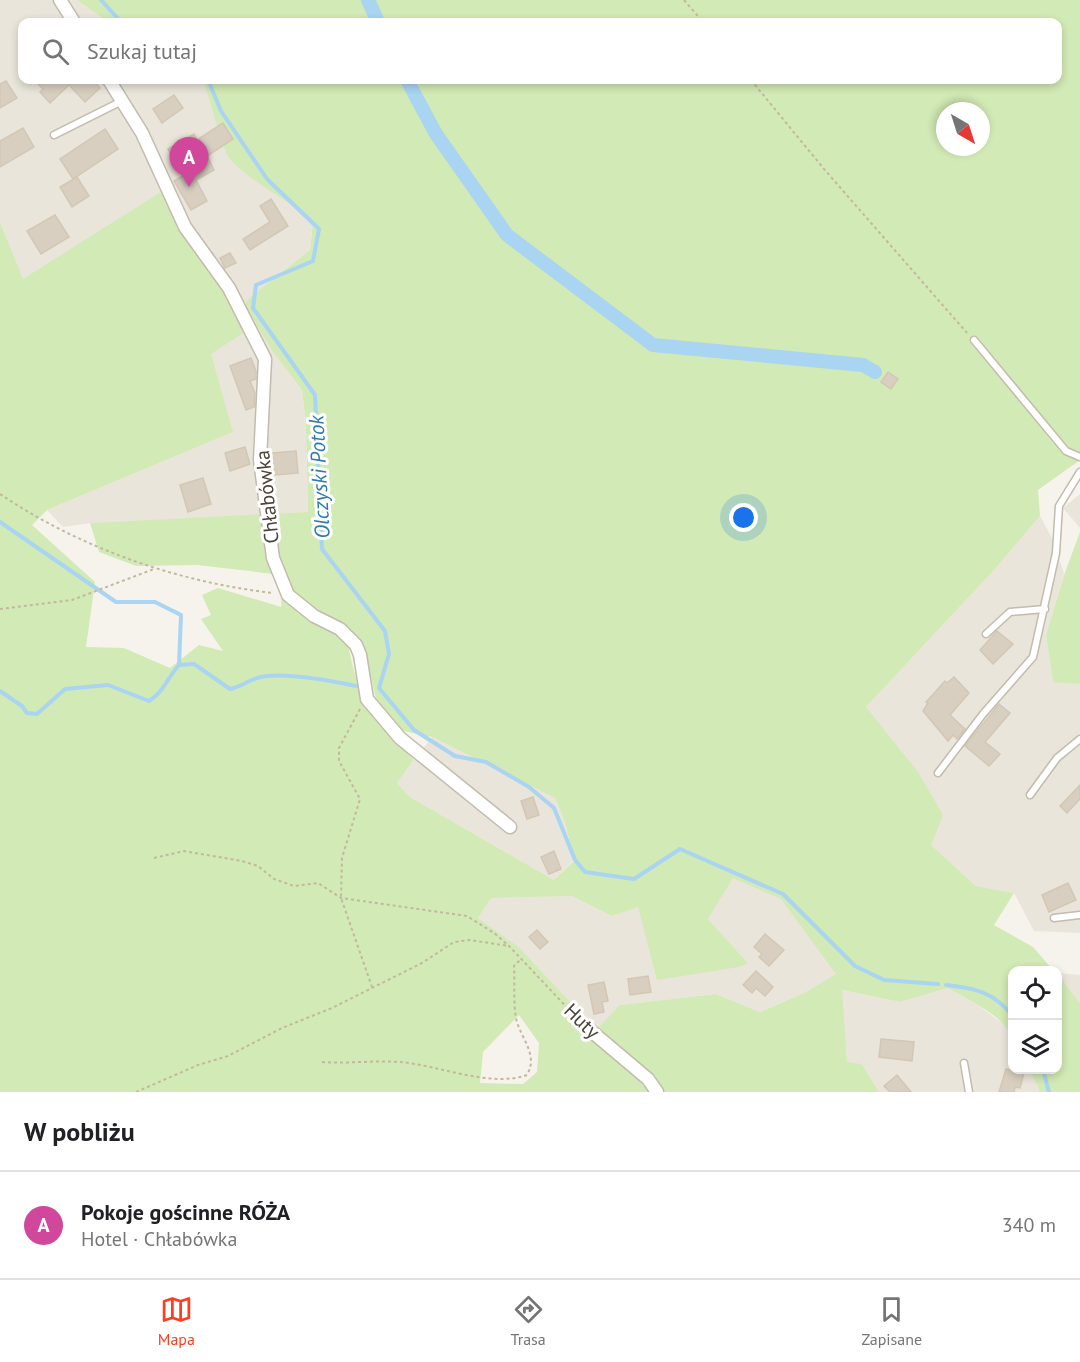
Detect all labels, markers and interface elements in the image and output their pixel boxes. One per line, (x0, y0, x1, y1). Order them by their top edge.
search box (18, 18, 1062, 84)
icon: search (39, 35, 72, 68)
text: Szukaj tutaj (87, 37, 197, 65)
north arrow (936, 102, 990, 156)
pin: A (170, 138, 208, 187)
water label: Olczyski Potok (302, 413, 336, 539)
street label: Chłabówka (249, 449, 285, 545)
your location (729, 503, 758, 532)
map controls (1008, 966, 1062, 1074)
button: locate (1008, 966, 1062, 1020)
street label: Huty (558, 998, 606, 1045)
button: layers (1008, 1020, 1062, 1074)
text: W pobliżu (24, 1115, 135, 1148)
text: Pokoje gościnne RÓŻA (81, 1198, 290, 1226)
text: A (37, 1212, 50, 1238)
text: 340 m (1002, 1212, 1056, 1238)
text: Hotel · Chłabówka (81, 1226, 237, 1252)
tab: Mapa (158, 1293, 195, 1349)
tab: Trasa (511, 1293, 546, 1349)
tab: Zapisane (861, 1293, 922, 1349)

